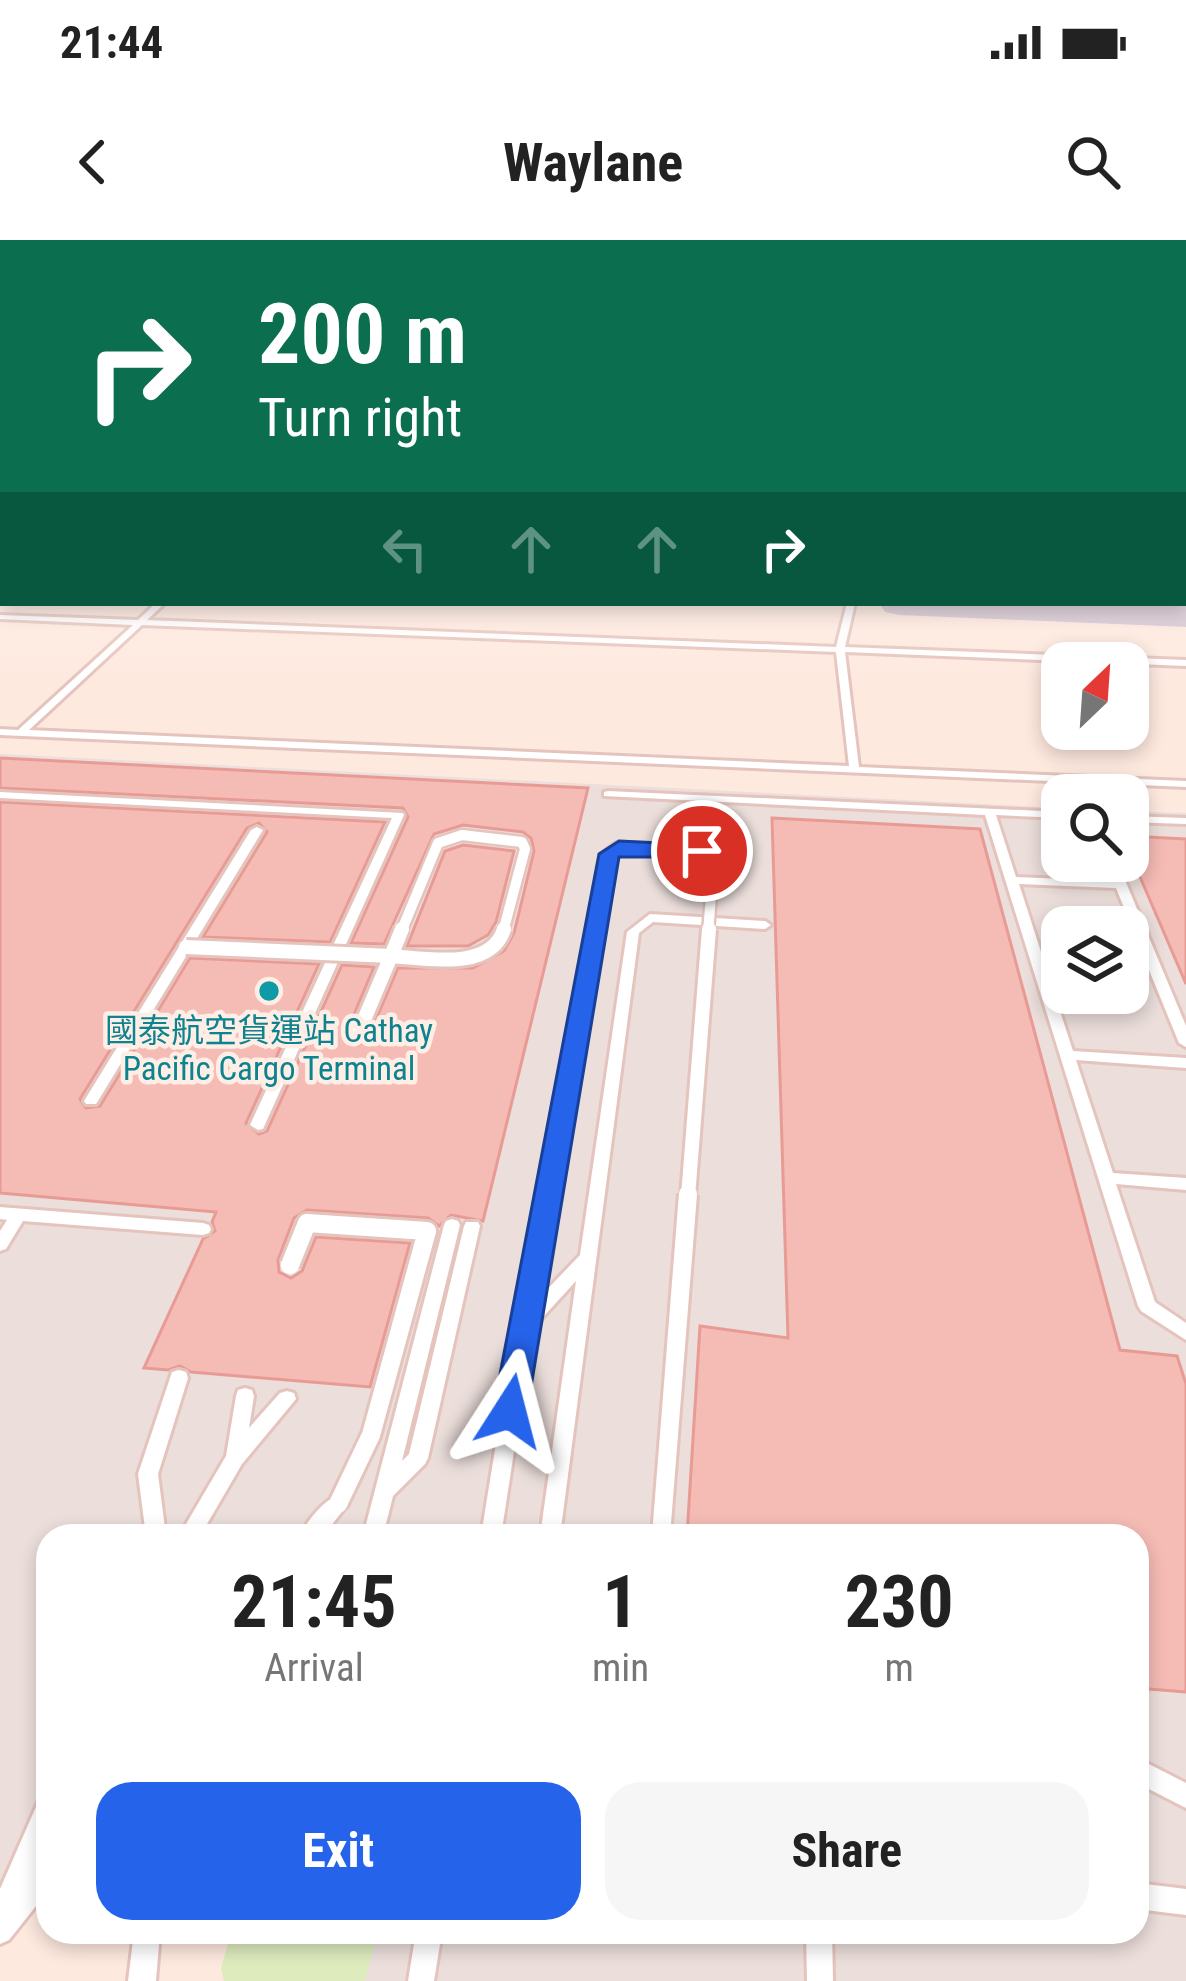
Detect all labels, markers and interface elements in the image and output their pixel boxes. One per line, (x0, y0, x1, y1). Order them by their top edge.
text: 21:44 (60, 16, 163, 69)
icon: back (60, 129, 126, 195)
icon: search (1060, 129, 1126, 195)
text: Waylane (503, 131, 683, 194)
text: 200 m (258, 285, 467, 384)
icon: right (60, 288, 216, 444)
text: Turn right (258, 386, 462, 449)
icon: left (372, 516, 438, 582)
icon: ahead (498, 516, 564, 582)
icon: ahead (624, 516, 690, 582)
icon: right (750, 516, 816, 582)
north arrow (1041, 642, 1149, 750)
map controls (1041, 642, 1149, 1014)
button: search (1041, 774, 1149, 882)
pin (651, 800, 753, 902)
icon: arrive (669, 818, 735, 884)
button: layers (1041, 906, 1149, 1014)
marker: 國泰航空貨運站 Cathay Pacific Cargo Terminal (256, 978, 282, 1004)
place label: 國泰航空貨運站 Cathay Pacific Cargo Terminal (105, 1011, 433, 1088)
position arrow (447, 1348, 573, 1474)
text: 21:45 (231, 1560, 397, 1645)
text: 1 (602, 1560, 639, 1645)
text: 230 (844, 1560, 954, 1645)
text: Arrival (264, 1645, 364, 1691)
text: min (592, 1645, 649, 1691)
text: m (884, 1645, 914, 1691)
button: Exit (96, 1782, 581, 1920)
button: Share (605, 1782, 1089, 1920)

